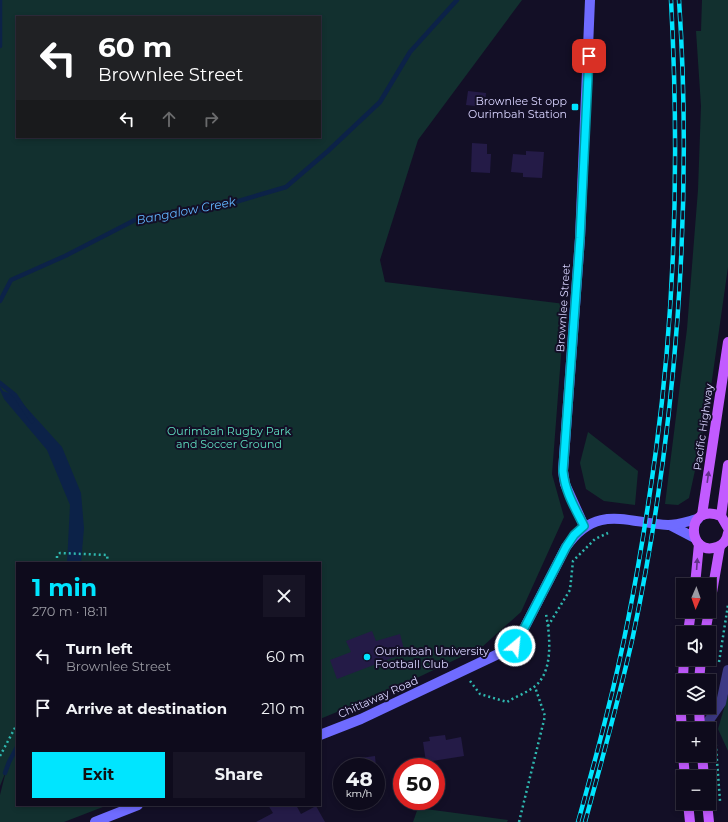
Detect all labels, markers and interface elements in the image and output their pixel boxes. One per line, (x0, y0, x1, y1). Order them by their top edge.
text: 60 m (98, 30, 172, 64)
icon: left (32, 32, 84, 84)
pin (572, 39, 606, 73)
icon: arrive (578, 45, 600, 67)
text: Brownlee Street (98, 64, 243, 86)
place label: Brownlee St opp Ourimbah Station (468, 94, 567, 121)
marker: Brownlee St opp Ourimbah Station (570, 102, 580, 112)
icon: left (116, 108, 138, 130)
icon: ahead (158, 108, 180, 130)
icon: right (200, 108, 222, 130)
water label: Bangalow Creek (135, 193, 238, 227)
street label: Brownlee Street (553, 263, 573, 353)
street label: Pacific Highway (690, 383, 716, 471)
park label: Ourimbah Rugby Park and Soccer Ground (167, 424, 291, 451)
one-way arrow (705, 471, 711, 483)
one-way arrow (694, 558, 701, 570)
text: 1 min (32, 573, 97, 602)
button: close (263, 575, 305, 617)
north arrow (676, 578, 716, 618)
map controls (676, 578, 716, 810)
text: 270 m · 18:11 (32, 603, 108, 619)
position arrow (494, 625, 536, 667)
button: sound (676, 626, 716, 666)
text: Turn left (66, 639, 133, 658)
place label: Ourimbah University Football Club (375, 644, 489, 671)
icon: left (32, 645, 54, 667)
text: 60 m (266, 647, 305, 666)
marker: Ourimbah University Football Club (362, 652, 372, 662)
text: Brownlee Street (66, 658, 171, 674)
street label: Chittaway Road (336, 673, 420, 721)
button: layers (676, 674, 716, 714)
icon: arrive (32, 697, 54, 719)
text: Arrive at destination (66, 699, 227, 718)
text: 210 m (261, 699, 305, 718)
button: + (676, 722, 716, 762)
button: Exit (32, 752, 165, 798)
button: Share (173, 752, 305, 798)
speed limit sign: 50 (393, 758, 445, 810)
text: 48 (345, 767, 373, 791)
button: − (676, 770, 716, 810)
text: km/h (346, 787, 372, 800)

